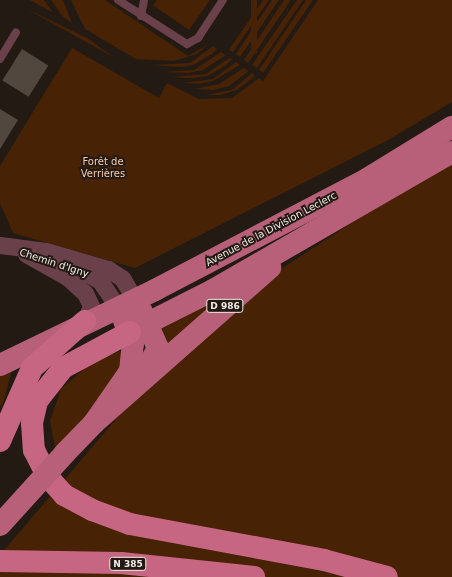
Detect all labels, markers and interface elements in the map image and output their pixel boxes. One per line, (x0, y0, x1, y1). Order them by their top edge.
park label: Forêt de Verrières (81, 155, 125, 178)
street label: Avenue de la Division Leclerc (204, 189, 338, 269)
street label: Chemin d'Igny (18, 246, 90, 280)
road number: D 986 (206, 299, 244, 313)
road number: N 385 (109, 557, 147, 571)

